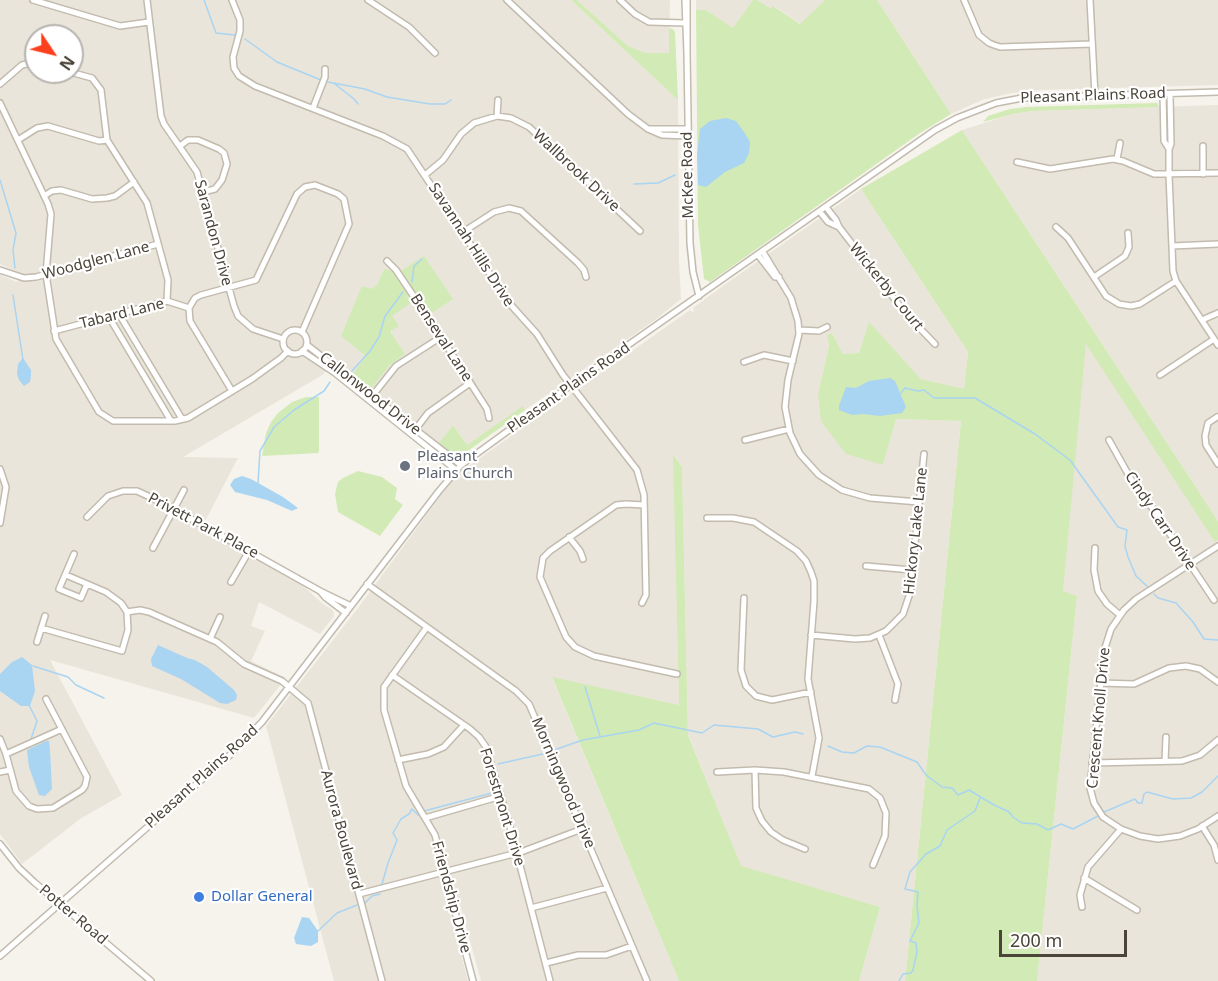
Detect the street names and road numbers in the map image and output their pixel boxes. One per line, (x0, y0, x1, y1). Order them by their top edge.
street label: Pleasant Plains Road (1020, 84, 1166, 108)
street label: Wallbrook Drive (529, 126, 623, 216)
street label: McKee Road (678, 131, 698, 219)
street label: Sarandon Drive (190, 178, 236, 288)
street label: Savannah Hills Drive (424, 180, 518, 310)
street label: Woodglen Lane (41, 238, 151, 284)
street label: Wickerby Court (845, 240, 927, 334)
street label: Benseval Lane (406, 291, 476, 385)
street label: Tabard Lane (78, 295, 166, 333)
street label: Pleasant Plains Road (504, 339, 634, 437)
street label: Callonwood Drive (316, 349, 424, 439)
street label: Hickory Lake Lane (900, 467, 932, 595)
street label: Cindy Carr Drive (1120, 468, 1200, 574)
street label: Privett Park Place (145, 489, 261, 563)
street label: Crescent Knoll Drive (1084, 647, 1114, 789)
street label: Morningwood Drive (527, 715, 599, 851)
street label: Pleasant Plains Road (142, 722, 262, 832)
street label: Forestmont Drive (475, 746, 529, 868)
street label: Aurora Boulevard (316, 768, 366, 892)
street label: Friendship Drive (427, 839, 475, 955)
street label: Potter Road (35, 881, 111, 949)

